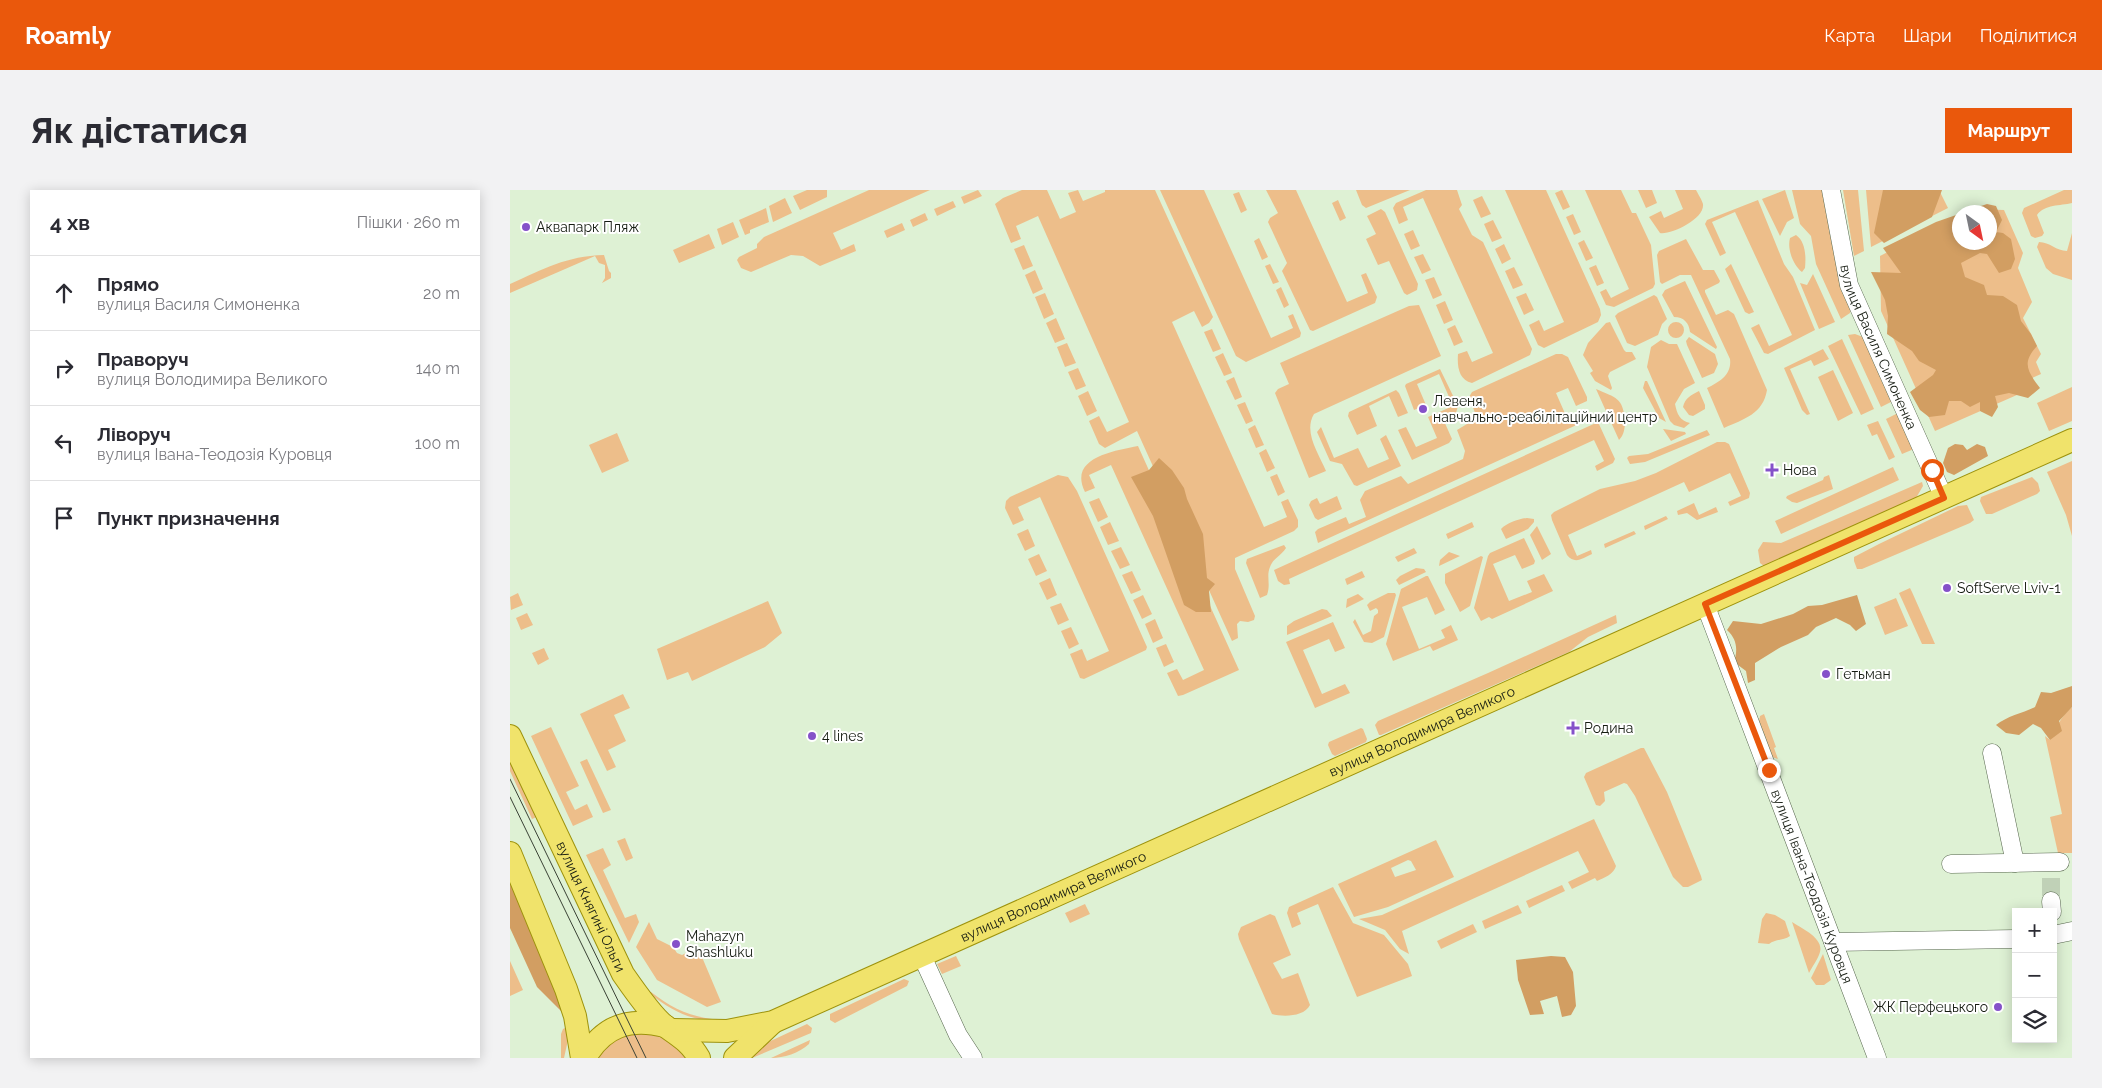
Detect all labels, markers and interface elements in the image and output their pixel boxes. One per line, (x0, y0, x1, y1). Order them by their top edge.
text: Roamly (25, 21, 111, 50)
text: Карта (1824, 25, 1875, 46)
text: Шари (1903, 25, 1952, 46)
text: Поділитися (1980, 25, 2077, 46)
button: Маршрут (1945, 108, 2072, 153)
text: Як дістатися (30, 110, 248, 151)
north arrow (1952, 205, 1997, 250)
text: 4 хв (50, 210, 90, 235)
text: Пішки · 260 m (357, 213, 460, 232)
place label: Аквапарк Пляж (536, 219, 639, 235)
marker: Аквапарк Пляж (520, 221, 532, 233)
street label: вулиця Василя Симоненка (1837, 263, 1920, 432)
text: Прямо (97, 273, 159, 295)
icon: ahead (50, 279, 78, 307)
text: 20 m (423, 284, 460, 303)
text: вулиця Василя Симоненка (97, 295, 300, 314)
text: Праворуч (97, 348, 189, 370)
icon: right (50, 354, 78, 382)
text: 140 m (416, 359, 460, 378)
text: вулиця Володимира Великого (97, 370, 328, 389)
place label: Левеня, навчально-реабілітаційний центр (1433, 393, 1658, 425)
marker: Левеня, навчально-реабілітаційний центр (1417, 403, 1429, 415)
text: Ліворуч (97, 423, 171, 445)
icon: left (50, 429, 78, 457)
text: 100 m (415, 434, 460, 453)
text: вулиця Івана-Теодозія Куровця (97, 445, 332, 464)
route start (1921, 459, 1944, 482)
place label: Нова (1783, 462, 1817, 478)
marker: Нова (1765, 463, 1779, 477)
icon: arrive (50, 504, 78, 532)
text: Пункт призначення (97, 507, 280, 529)
place label: SoftServe Lviv-1 (1957, 580, 2060, 596)
marker: SoftServe Lviv-1 (1941, 582, 1953, 594)
place label: Гетьман (1836, 666, 1891, 682)
marker: Гетьман (1820, 668, 1832, 680)
street label: вулиця Володимира Великого (1327, 683, 1517, 780)
place label: Родина (1584, 720, 1633, 736)
marker: Родина (1566, 721, 1580, 735)
place label: 4 lines (822, 728, 863, 744)
marker: 4 lines (806, 730, 818, 742)
route end (1758, 759, 1781, 782)
street label: вулиця Івана-Теодозія Куровця (1768, 787, 1856, 986)
street label: вулиця Княгині Ольги (553, 839, 629, 975)
street label: вулиця Володимира Великого (958, 848, 1149, 945)
map controls (2012, 908, 2057, 1043)
button: + (2012, 908, 2057, 953)
place label: Mahazyn Shashluku (686, 928, 753, 960)
marker: Mahazyn Shashluku (670, 938, 682, 950)
button: − (2012, 953, 2057, 998)
button: layers (2012, 998, 2057, 1043)
place label: ЖК Перфецького (1873, 999, 1988, 1015)
marker: ЖК Перфецького (1992, 1001, 2004, 1013)

